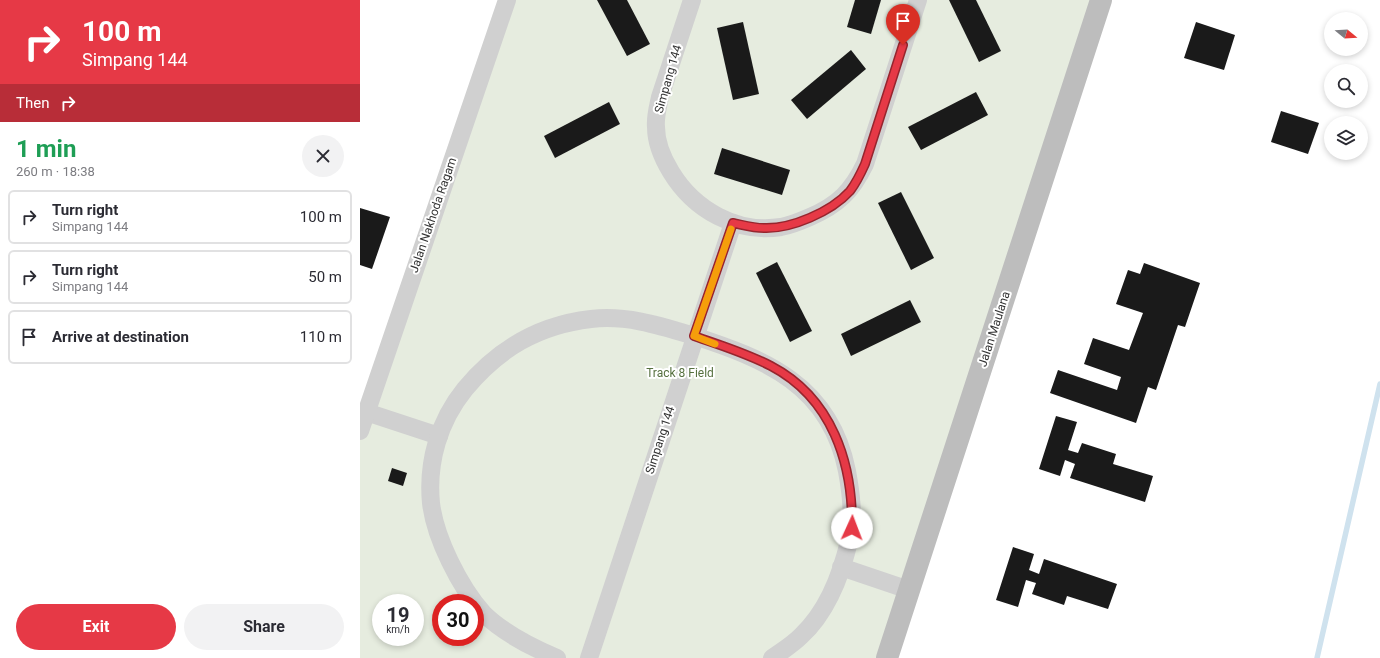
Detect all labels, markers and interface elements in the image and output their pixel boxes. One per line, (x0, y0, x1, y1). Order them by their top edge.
pin (886, 4, 920, 45)
icon: arrive (892, 10, 914, 32)
north arrow (1324, 12, 1368, 56)
map controls (1324, 12, 1368, 160)
text: 100 m (82, 15, 161, 48)
icon: right (16, 16, 68, 68)
street label: Simpang 144 (652, 43, 685, 115)
text: Simpang 144 (82, 49, 188, 70)
button: search (1324, 64, 1368, 108)
icon: right (57, 92, 79, 114)
text: Then (16, 94, 49, 112)
button: layers (1324, 116, 1368, 160)
text: 1 min (16, 135, 76, 163)
button: close (302, 135, 344, 177)
street label: Jalan Nakhoda Ragam (407, 156, 459, 274)
text: 260 m · 18:38 (16, 164, 95, 179)
text: Turn right (52, 201, 118, 219)
icon: right (18, 206, 40, 228)
text: 100 m (300, 208, 342, 226)
text: Simpang 144 (52, 219, 128, 234)
text: Turn right (52, 261, 118, 279)
icon: right (18, 266, 40, 288)
text: 50 m (308, 268, 342, 286)
text: Simpang 144 (52, 279, 128, 294)
street label: Jalan Maulana (975, 290, 1013, 368)
icon: arrive (18, 326, 40, 348)
text: Arrive at destination (52, 328, 189, 346)
text: 110 m (300, 328, 342, 346)
park label: Track 8 Field (646, 366, 714, 380)
street label: Simpang 144 (642, 404, 678, 476)
position arrow (831, 507, 873, 549)
speed limit sign: 30 (432, 594, 484, 646)
text: 19 (387, 603, 409, 627)
button: Exit (16, 604, 176, 650)
button: Share (184, 604, 344, 650)
text: km/h (386, 624, 410, 635)

